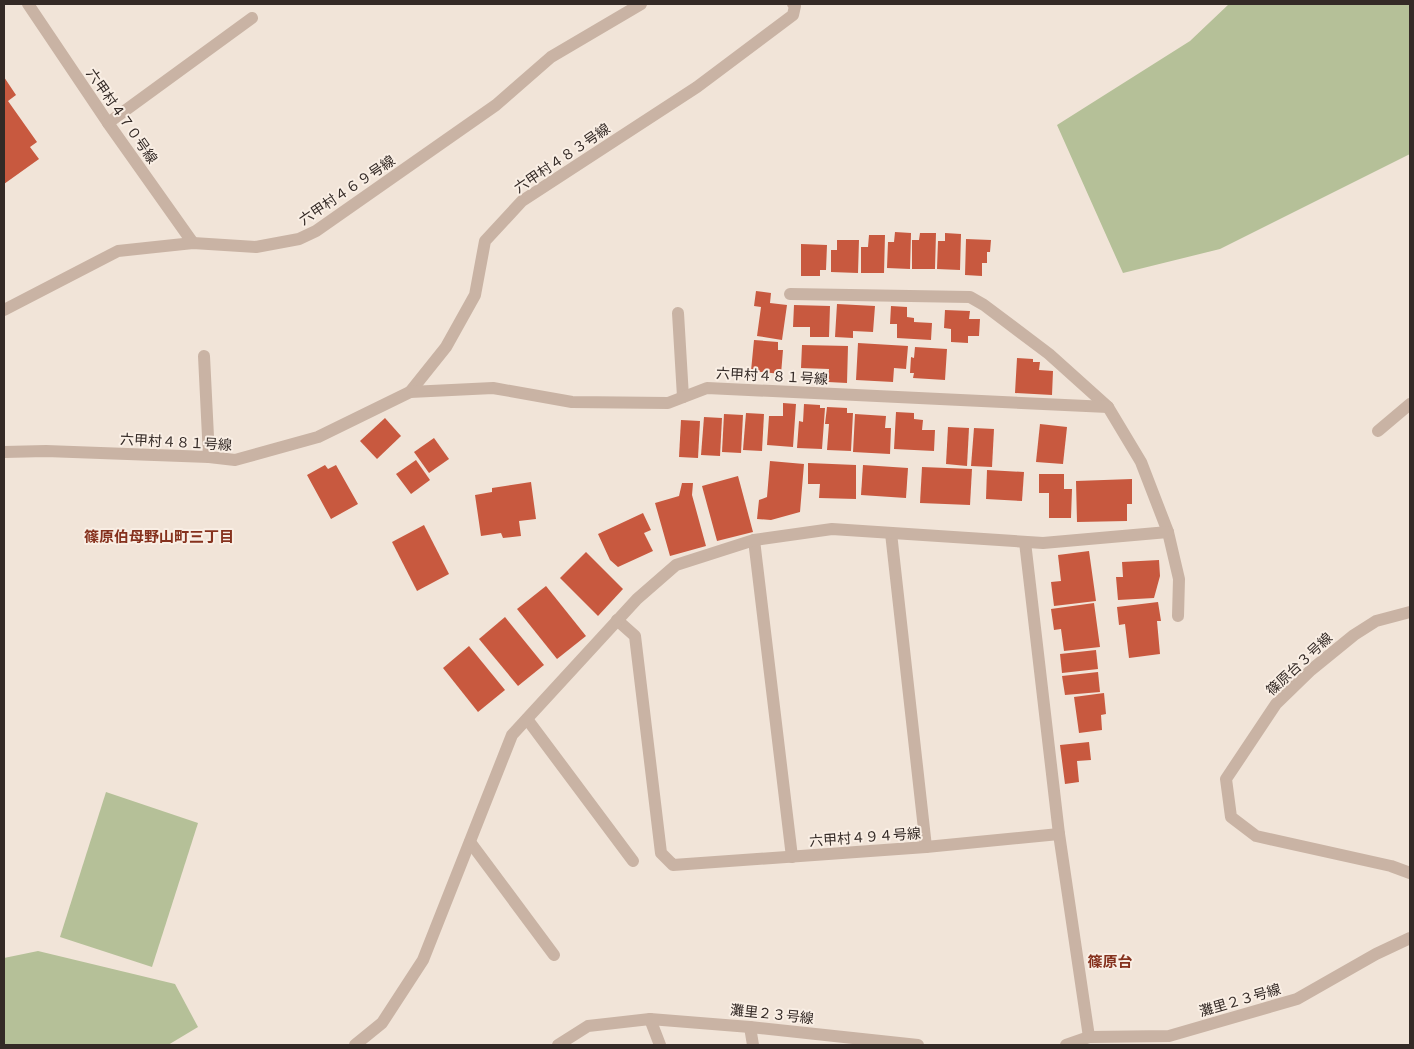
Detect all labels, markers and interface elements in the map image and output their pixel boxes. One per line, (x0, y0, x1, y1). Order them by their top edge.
street label: 六甲村４７０号線 (82, 64, 162, 168)
street label: 六甲村４８３号線 (510, 118, 614, 198)
street label: 六甲村４６９号線 (295, 150, 399, 230)
street label: 六甲村４８１号線 (716, 363, 828, 389)
street label: 六甲村４８１号線 (120, 429, 232, 455)
district label: 篠原伯母野山町三丁目 (84, 526, 234, 547)
street label: 篠原台３号線 (1261, 628, 1337, 700)
street label: 六甲村４９４号線 (808, 823, 922, 851)
district label: 篠原台 (1087, 951, 1133, 972)
street label: 灘里２３号線 (1197, 979, 1283, 1021)
street label: 灘里２３号線 (729, 1000, 815, 1028)

